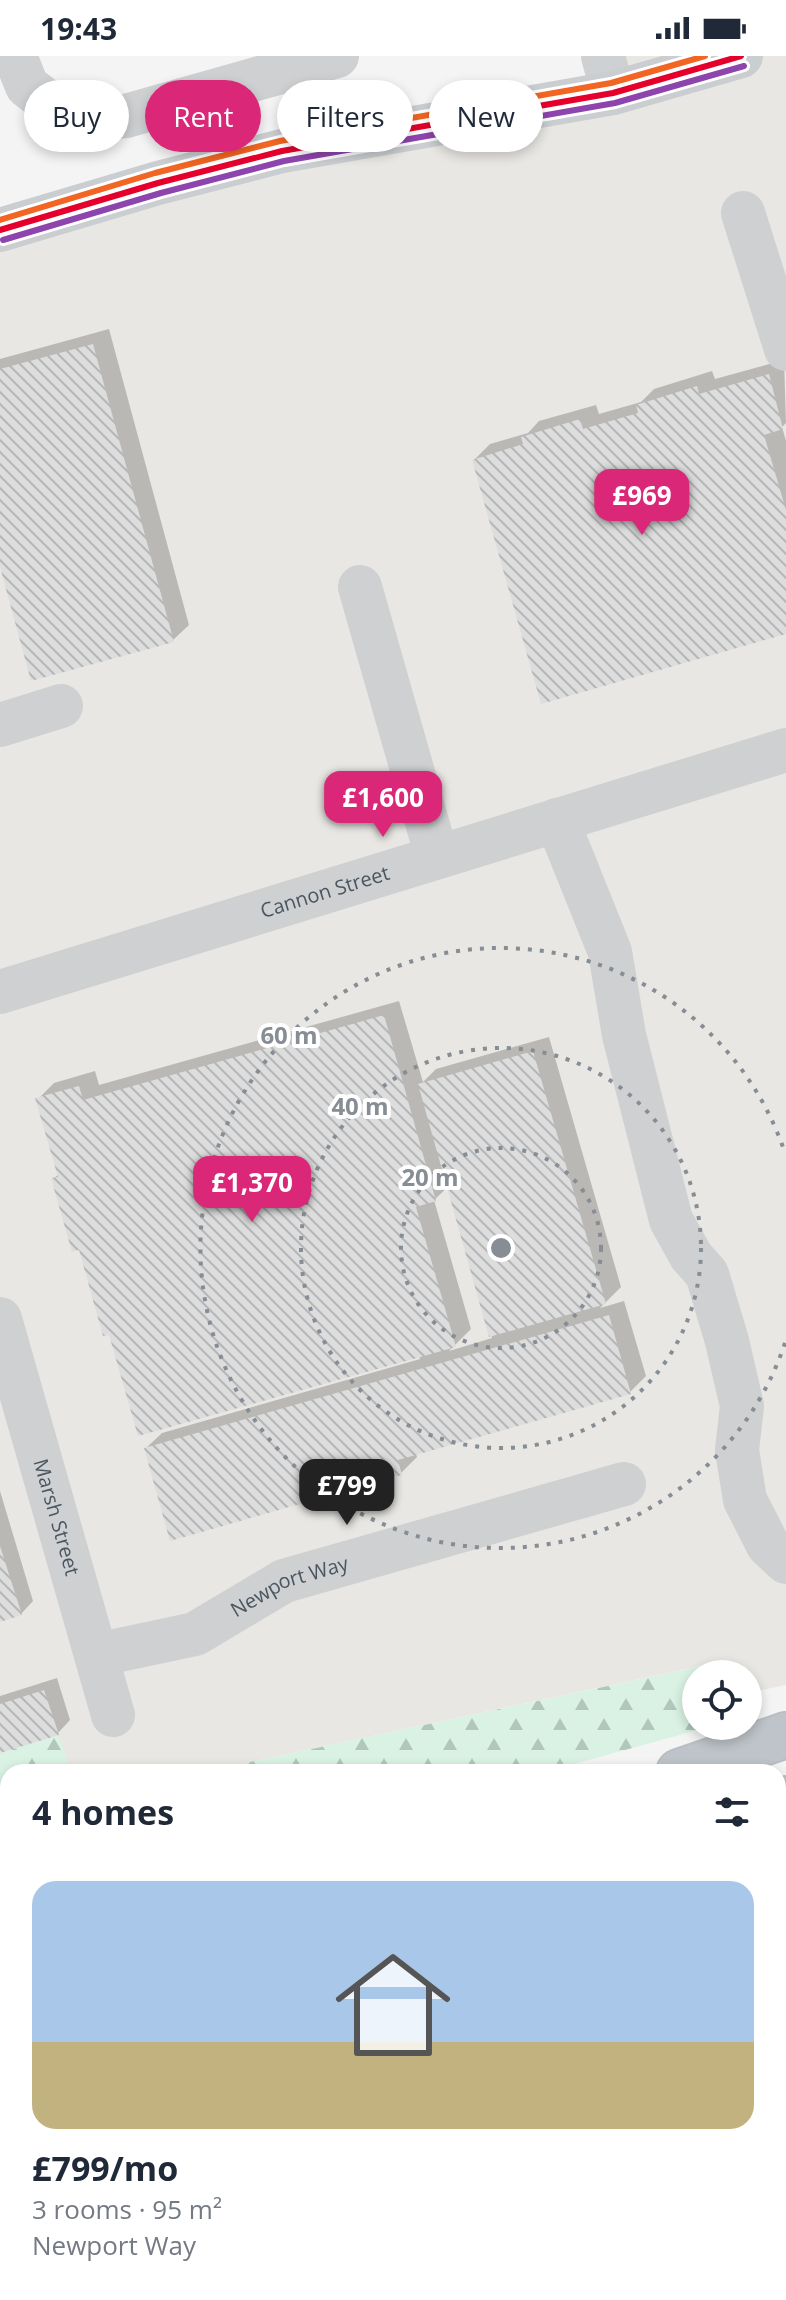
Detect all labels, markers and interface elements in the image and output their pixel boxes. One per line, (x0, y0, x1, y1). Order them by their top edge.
text: 19:43 (40, 8, 117, 49)
chip: Buy (24, 80, 129, 152)
chip: Rent (145, 80, 261, 152)
chip: Filters (277, 80, 413, 152)
chip: New (429, 80, 543, 152)
pin: £969 (595, 469, 689, 537)
text: £969 (612, 477, 672, 513)
pin: £1,600 (318, 771, 448, 839)
text: £1,600 (342, 779, 424, 815)
street label: Cannon Street (257, 859, 393, 924)
text: 60 m (260, 1018, 318, 1051)
text: 40 m (331, 1089, 389, 1122)
pin: £1,370 (187, 1156, 317, 1224)
text: 20 m (401, 1160, 459, 1193)
text: £1,370 (211, 1164, 293, 1200)
centre of rings (487, 1234, 515, 1262)
street label: Marsh Street (28, 1455, 86, 1578)
pin: £799 (300, 1459, 394, 1527)
text: £799 (317, 1467, 377, 1503)
street label: Newport Way (225, 1549, 352, 1623)
map controls (682, 1660, 762, 1740)
button: locate (682, 1660, 762, 1740)
text: 4 homes (32, 1789, 174, 1835)
icon: filters (710, 1790, 754, 1834)
icon: home (321, 1933, 465, 2077)
text: £799/mo (32, 2145, 178, 2191)
text: 3 rooms · 95 m² (32, 2191, 222, 2227)
text: Newport Way (32, 2227, 196, 2263)

